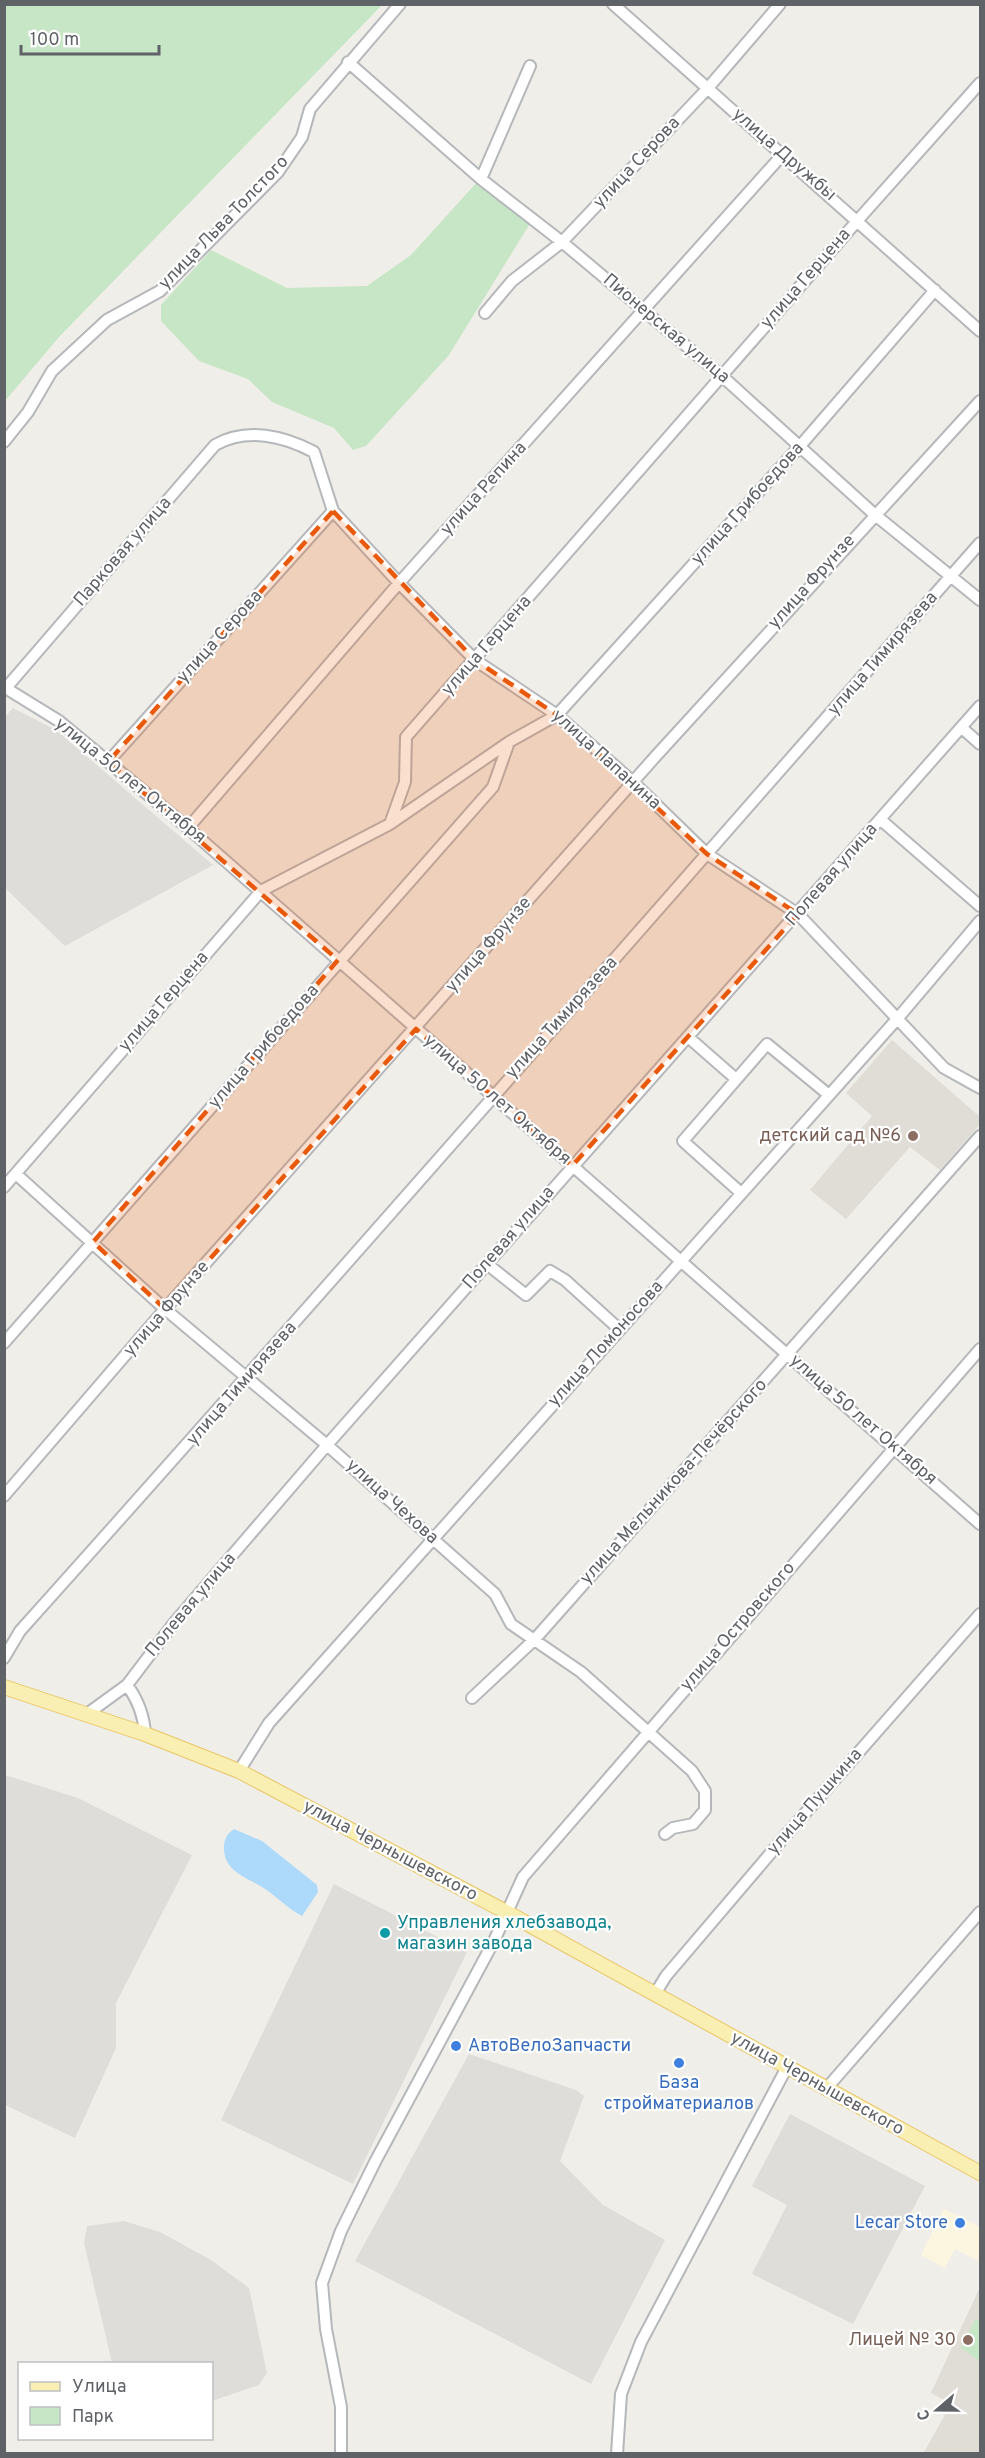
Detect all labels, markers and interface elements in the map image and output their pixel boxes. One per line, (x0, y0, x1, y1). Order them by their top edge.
scale bar (21, 18, 159, 56)
text: 100 m (30, 29, 79, 52)
street label: улица Дружбы (727, 103, 841, 207)
street label: улица Серова (588, 112, 686, 214)
street label: улица Льва Толстого (154, 151, 294, 295)
street label: улица Герцена (756, 224, 856, 334)
street label: Пионерская улица (598, 269, 734, 389)
street label: улица Репина (436, 437, 532, 541)
street label: улица Грибоедова (687, 438, 809, 570)
street label: Парковая улица (69, 492, 177, 612)
street label: улица Фрунзе (763, 530, 861, 634)
street label: улица Серова (172, 586, 268, 688)
street label: улица Тимирязева (823, 587, 943, 721)
street label: улица Герцена (437, 591, 537, 701)
street label: улица Папанина (547, 705, 665, 815)
street label: улица 50 лет Октября (50, 713, 210, 849)
street label: Полевая улица (781, 819, 883, 931)
street label: улица Фрунзе (441, 892, 537, 998)
street label: улица Герцена (114, 947, 214, 1057)
street label: улица Тимирязева (501, 952, 623, 1084)
street label: улица Грибоедова (204, 980, 324, 1114)
street label: улица 50 лет Октября (418, 1030, 576, 1170)
place label: детский сад №6 (759, 1125, 901, 1148)
marker: детский сад №6 (906, 1129, 920, 1143)
street label: Полевая улица (458, 1182, 560, 1294)
street label: улица Фрунзе (119, 1256, 215, 1362)
street label: улица Ломоносова (543, 1276, 669, 1412)
street label: улица Тимирязева (182, 1317, 302, 1451)
street label: улица 50 лет Октября (784, 1350, 942, 1490)
street label: улица Мельникова-Печёрского (575, 1374, 773, 1590)
street label: улица Чехова (341, 1454, 443, 1550)
street label: Полевая улица (141, 1548, 241, 1662)
street label: улица Островского (675, 1558, 801, 1696)
street label: улица Пушкина (762, 1744, 868, 1860)
street label: улица Чернышевского (299, 1795, 481, 1907)
place label: Управления хлебзавода, магазин завода (397, 1912, 611, 1956)
marker: Управления хлебзавода, магазин завода (378, 1926, 392, 1940)
street label: улица Чернышевского (726, 2027, 908, 2141)
place label: АвтоВелоЗапчасти (468, 2035, 631, 2058)
marker: АвтоВелоЗапчасти (449, 2039, 463, 2053)
marker: База стройматериалов (672, 2056, 686, 2070)
place label: База стройматериалов (604, 2072, 754, 2116)
place label: Lecar Store (855, 2212, 948, 2235)
marker: Lecar Store (953, 2216, 967, 2230)
place label: Лицей № 30 (848, 2329, 956, 2352)
marker: Лицей № 30 (961, 2333, 975, 2347)
legend (18, 2362, 213, 2440)
text: Улица (72, 2376, 126, 2399)
north arrow (907, 2380, 967, 2440)
text: Парк (72, 2406, 114, 2429)
text: С (914, 2406, 936, 2423)

